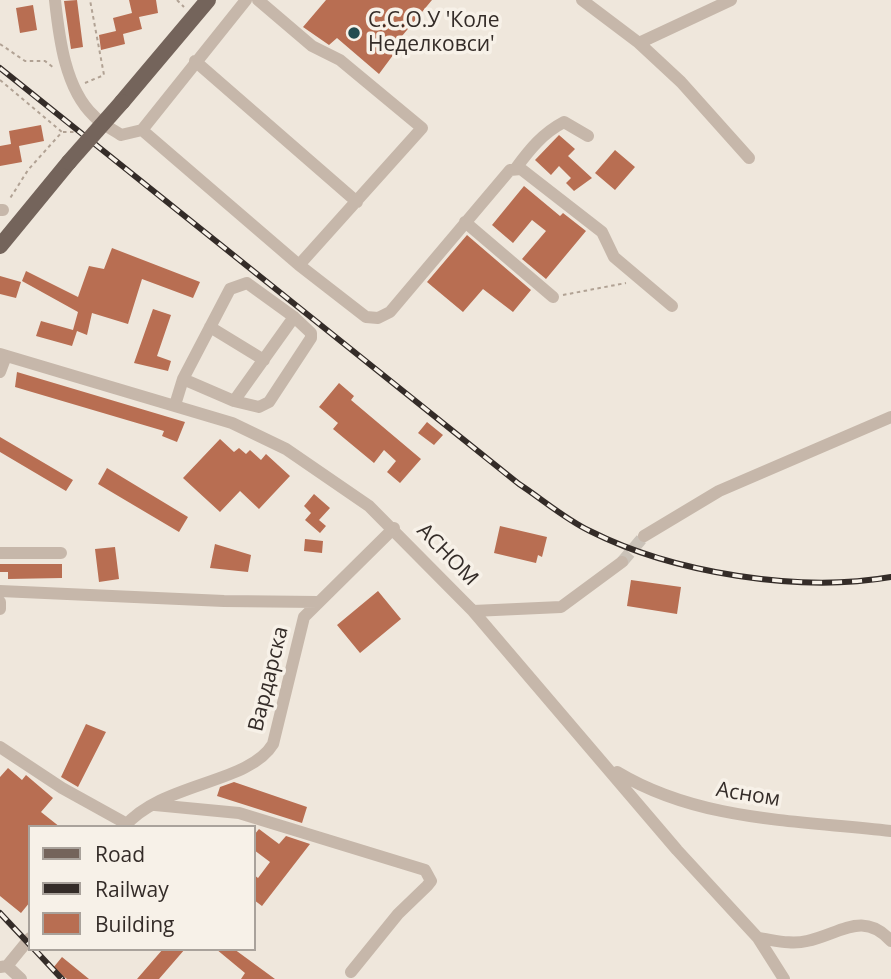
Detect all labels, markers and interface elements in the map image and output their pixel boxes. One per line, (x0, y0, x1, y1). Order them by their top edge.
place label: С.С.О.У 'Коле Неделковси' (368, 8, 500, 58)
marker: С.С.О.У 'Коле Неделковси' (346, 25, 362, 41)
street label: АСНОМ (411, 518, 483, 592)
street label: Вардарска (244, 624, 294, 734)
street label: Асном (714, 777, 782, 813)
legend (28, 825, 256, 951)
text: Road (95, 840, 145, 868)
text: Railway (95, 875, 169, 903)
text: Building (95, 910, 174, 938)

